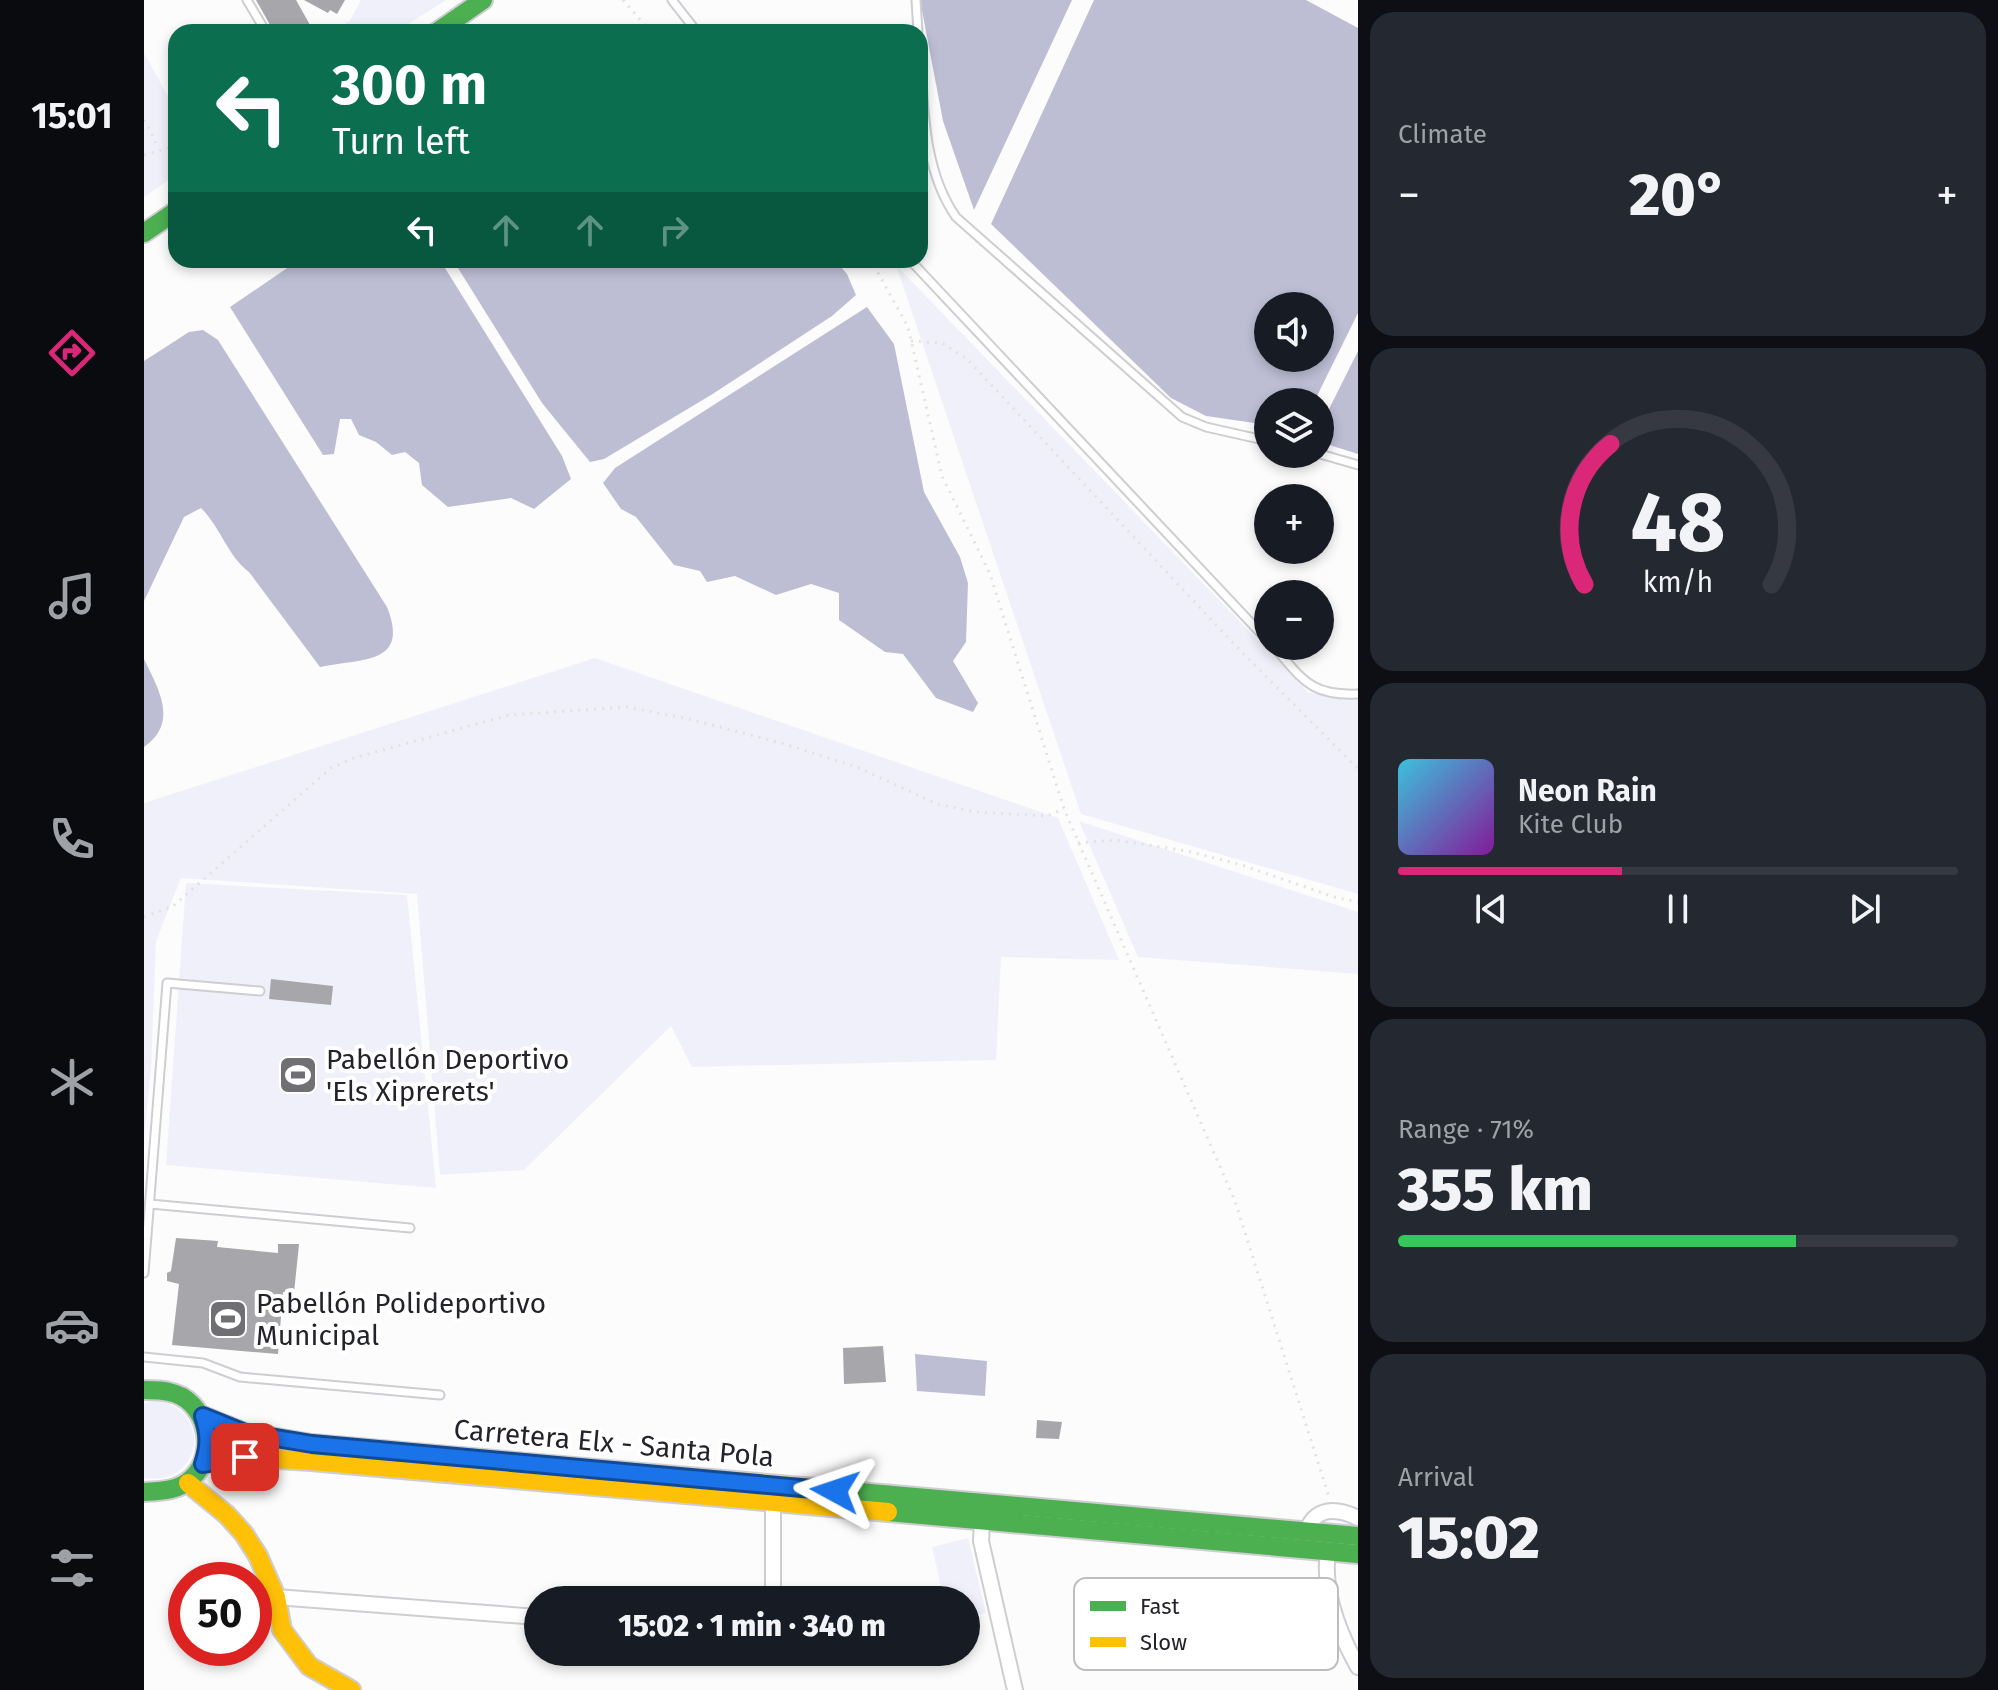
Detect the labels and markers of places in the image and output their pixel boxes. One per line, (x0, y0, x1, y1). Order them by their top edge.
place label: Pabellón Deportivo 'Els Xiprerets' (326, 1043, 569, 1108)
sports icon: Pabellón Deportivo 'Els Xiprerets' (277, 1054, 319, 1096)
place label: Pabellón Polideportivo Municipal (256, 1287, 546, 1352)
sports icon: Pabellón Polideportivo Municipal (207, 1298, 249, 1340)
pin (211, 1423, 279, 1491)

